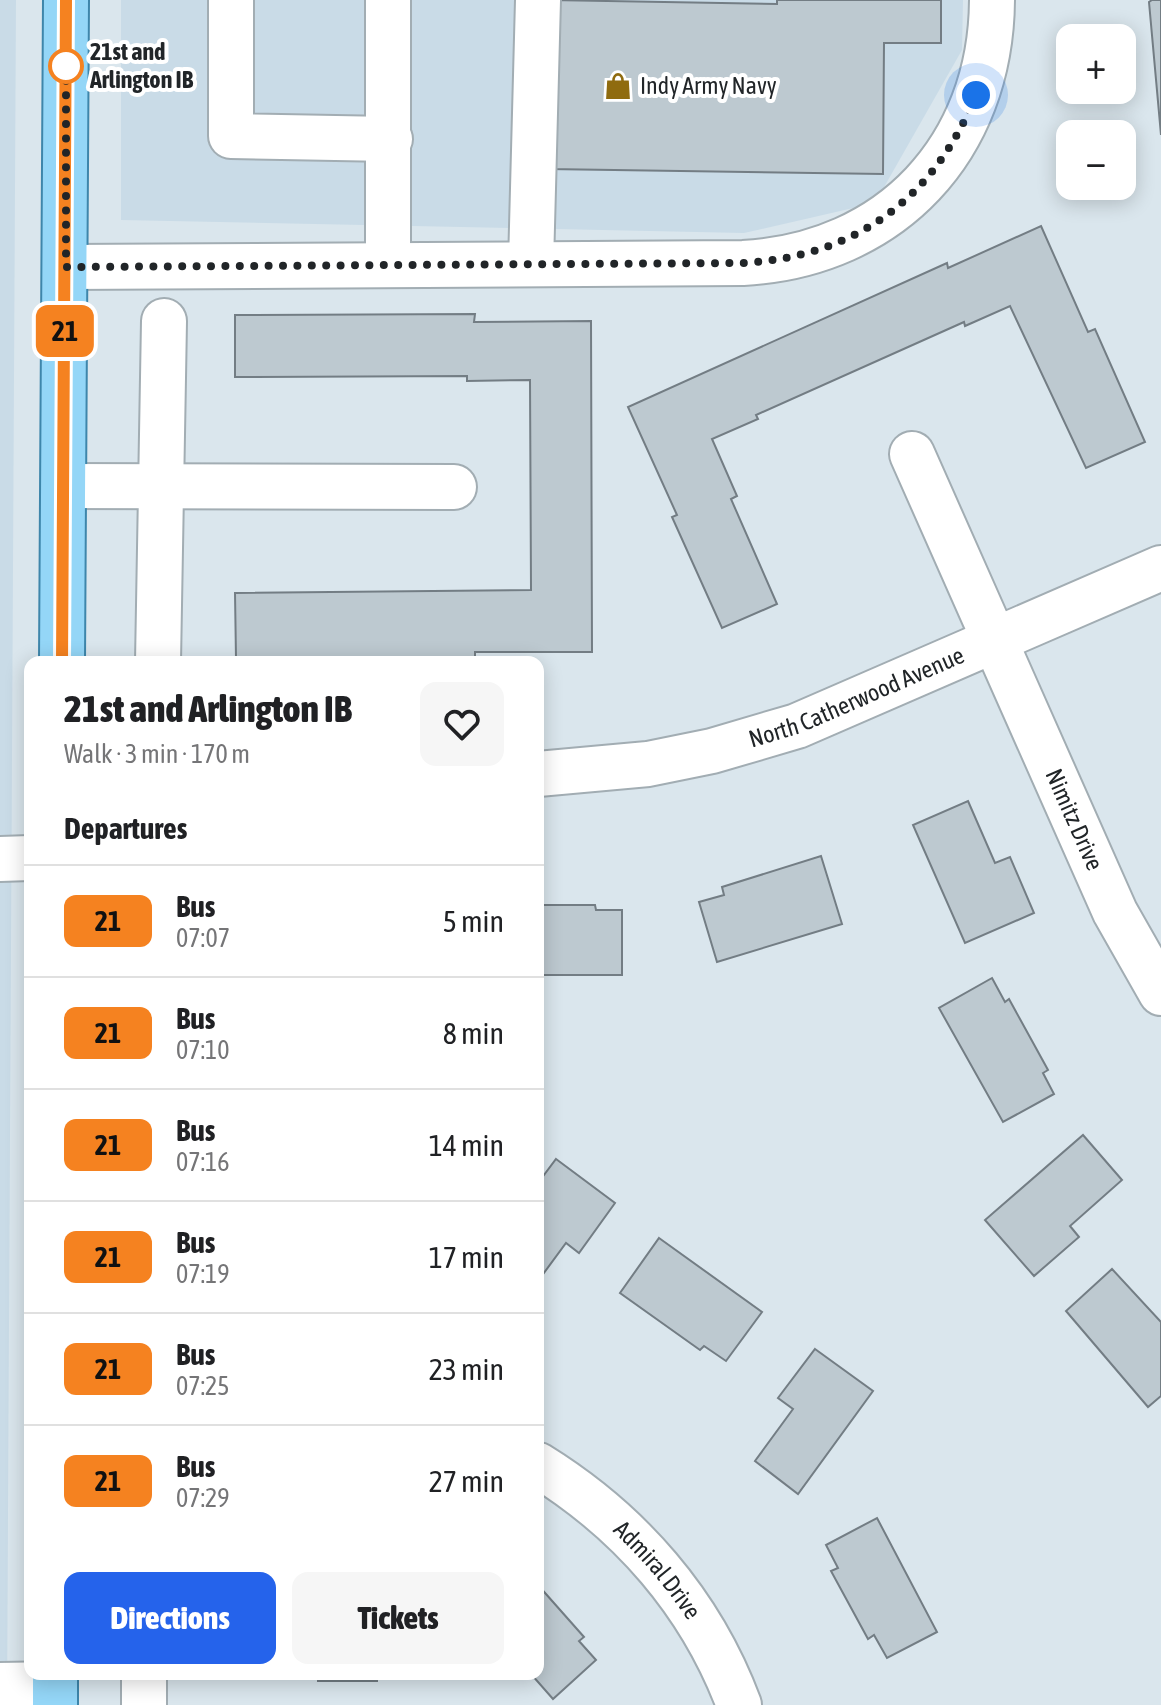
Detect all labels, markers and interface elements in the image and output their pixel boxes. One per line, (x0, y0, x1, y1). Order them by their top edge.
map controls (1056, 24, 1136, 200)
button: + (1056, 24, 1136, 104)
place label: 21st and Arlington IB (89, 38, 194, 93)
marker: 21st and Arlington IB (49, 49, 83, 83)
shop icon: Indy Army Navy (603, 71, 633, 101)
place label: Indy Army Navy (640, 72, 777, 99)
your location (956, 75, 996, 115)
button: − (1056, 120, 1136, 200)
line badge: 21 (29, 305, 101, 357)
text: 21 (52, 315, 78, 347)
street label: North Catherwood Avenue (745, 641, 968, 752)
button: heart (420, 682, 504, 766)
text: 21st and Arlington IB (64, 687, 352, 730)
text: Walk · 3 min · 170 m (64, 739, 250, 769)
street label: Nimitz Drive (1040, 765, 1109, 874)
text: Departures (64, 811, 187, 845)
text: Bus (176, 889, 215, 923)
text: 5 min (443, 904, 504, 938)
text: 21 (95, 905, 121, 937)
text: 07:07 (176, 923, 230, 953)
text: Bus (176, 1001, 215, 1035)
text: 8 min (443, 1016, 504, 1050)
text: 21 (95, 1017, 121, 1049)
text: 07:10 (176, 1035, 230, 1065)
text: Bus (176, 1113, 215, 1147)
text: 14 min (429, 1128, 504, 1162)
text: 21 (95, 1129, 121, 1161)
text: 07:16 (176, 1147, 230, 1177)
text: Bus (176, 1225, 215, 1259)
text: 17 min (429, 1240, 504, 1274)
text: 21 (95, 1241, 121, 1273)
text: 07:19 (176, 1259, 230, 1289)
text: Bus (176, 1337, 215, 1371)
text: 23 min (429, 1352, 504, 1386)
text: 21 (95, 1353, 121, 1385)
text: 07:25 (176, 1371, 230, 1401)
text: Bus (176, 1449, 215, 1483)
text: 27 min (429, 1464, 504, 1498)
text: 21 (95, 1465, 121, 1497)
text: 07:29 (176, 1483, 230, 1513)
street label: Admiral Drive (609, 1515, 707, 1624)
button: Directions (64, 1572, 276, 1664)
button: Tickets (292, 1572, 504, 1664)

